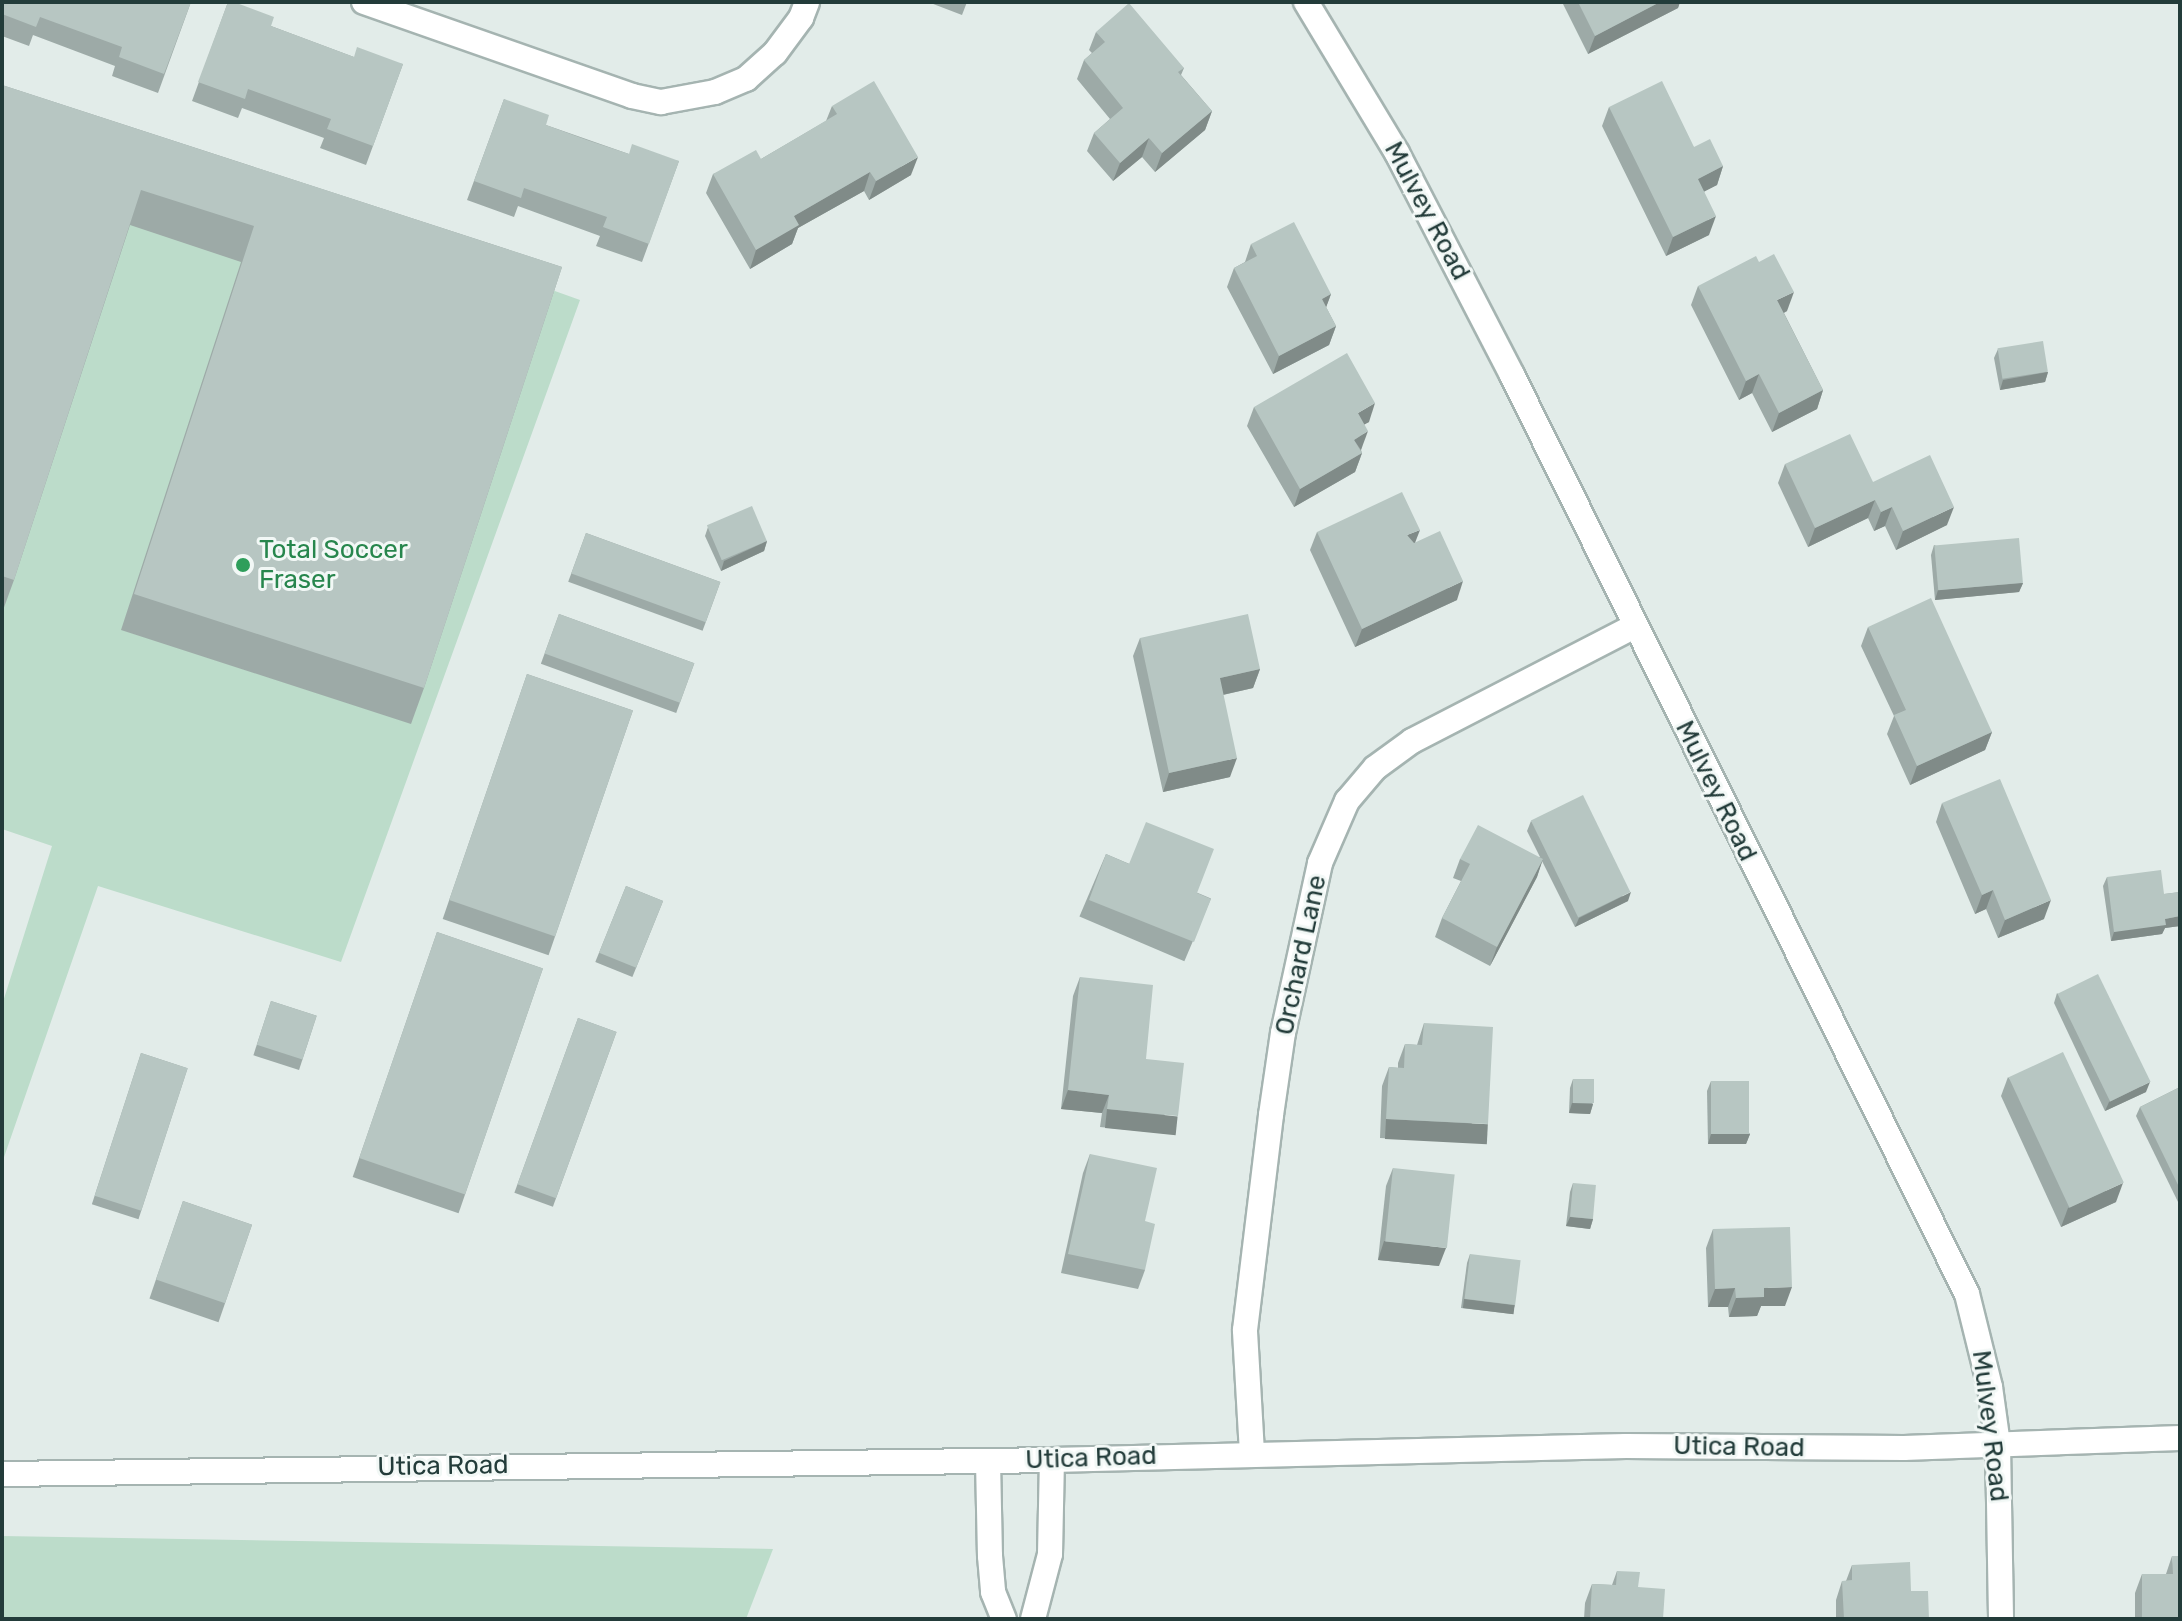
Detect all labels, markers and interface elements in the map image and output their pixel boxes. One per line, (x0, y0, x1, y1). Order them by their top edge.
street label: Mulvey Road (1377, 136, 1477, 286)
place label: Total Soccer Fraser (259, 534, 408, 596)
marker: Total Soccer Fraser (234, 556, 252, 574)
street label: Mulvey Road (1668, 715, 1764, 867)
street label: Orchard Lane (1269, 872, 1333, 1038)
street label: Mulvey Road (1965, 1348, 2015, 1504)
street label: Utica Road (1673, 1430, 1805, 1464)
street label: Utica Road (1025, 1440, 1157, 1476)
street label: Utica Road (377, 1449, 509, 1483)

